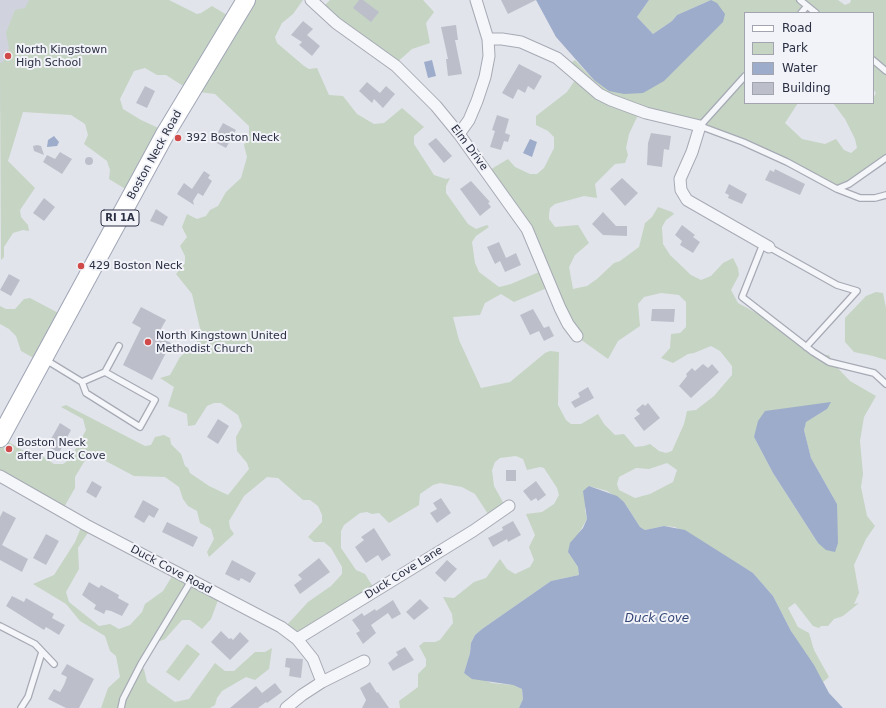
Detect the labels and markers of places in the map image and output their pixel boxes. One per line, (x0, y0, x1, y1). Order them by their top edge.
place label: North Kingstown High School (16, 43, 107, 69)
marker: North Kingstown High School (3, 51, 13, 61)
place label: 392 Boston Neck (186, 131, 279, 145)
marker: 392 Boston Neck (173, 133, 183, 143)
place label: 429 Boston Neck (89, 259, 182, 273)
marker: 429 Boston Neck (76, 261, 86, 271)
place label: North Kingstown United Methodist Church (156, 329, 287, 355)
marker: North Kingstown United Methodist Church (143, 337, 153, 347)
place label: Boston Neck after Duck Cove (17, 436, 106, 462)
marker: Boston Neck after Duck Cove (4, 444, 14, 454)

